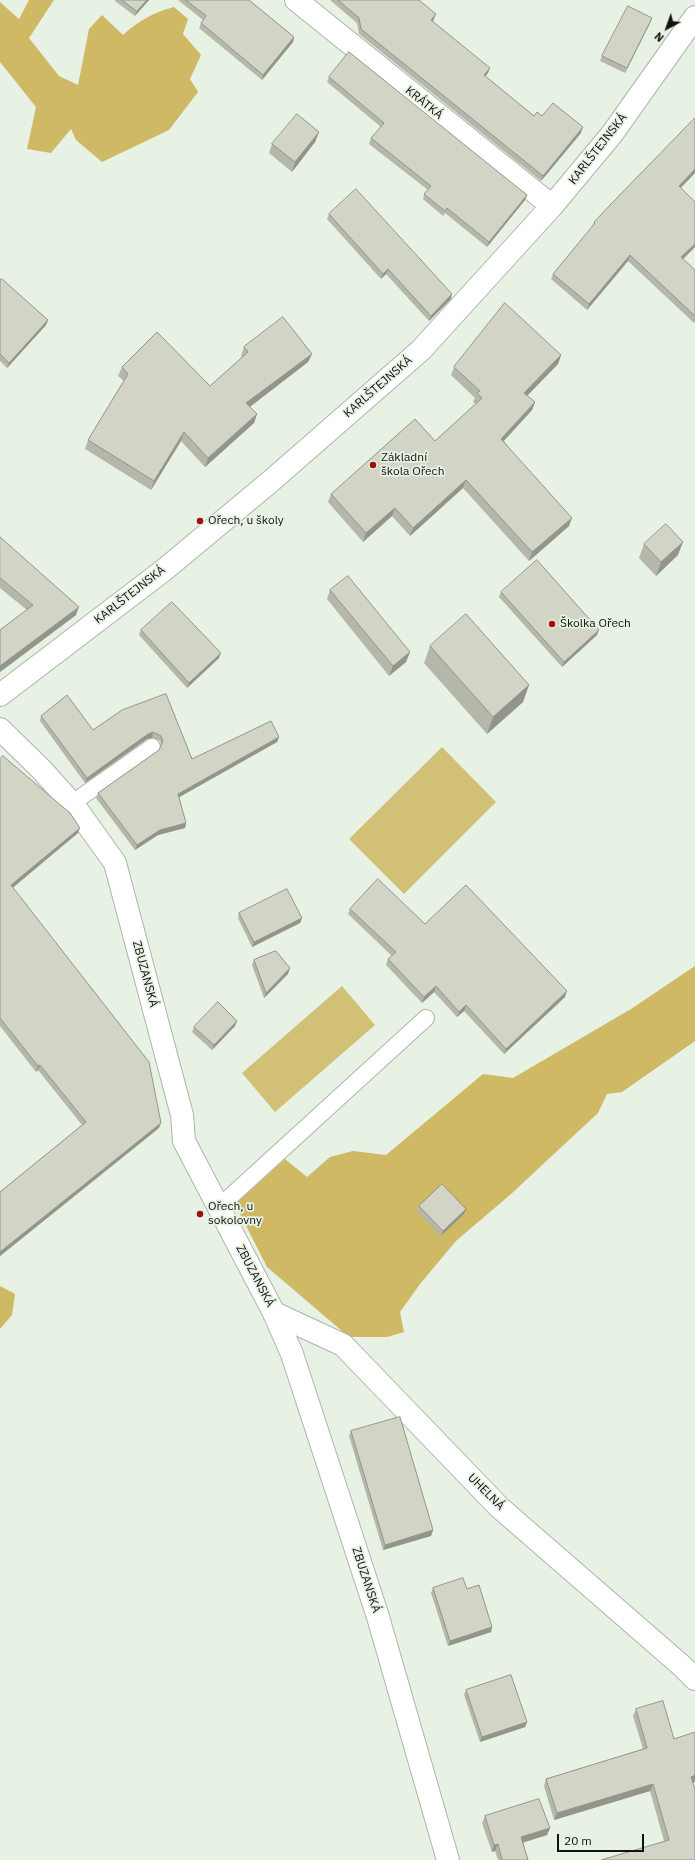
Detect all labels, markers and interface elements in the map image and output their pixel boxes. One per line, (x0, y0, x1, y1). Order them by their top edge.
north arrow (647, 8, 687, 48)
text: N (652, 29, 667, 45)
street label: KRÁTKÁ (402, 83, 446, 123)
street label: KARLŠTEJNSKÁ (566, 111, 630, 187)
street label: KARLŠTEJNSKÁ (341, 353, 415, 421)
place label: Základní škola Ořech (381, 451, 444, 479)
marker: Základní škola Ořech (368, 460, 378, 470)
place label: Ořech, u školy (208, 514, 284, 528)
marker: Ořech, u školy (195, 516, 205, 526)
street label: KARLŠTEJNSKÁ (92, 563, 168, 627)
place label: Školka Ořech (560, 617, 631, 631)
marker: Školka Ořech (547, 619, 557, 629)
street label: ZBUZANSKÁ (129, 939, 161, 1009)
place label: Ořech, u sokolovny (208, 1200, 262, 1228)
marker: Ořech, u sokolovny (195, 1209, 205, 1219)
street label: ZBUZANSKÁ (233, 1242, 277, 1310)
street label: UHELNÁ (465, 1471, 507, 1513)
street label: ZBUZANSKÁ (349, 1545, 383, 1615)
scale bar (559, 1826, 646, 1852)
text: 20 m (564, 1833, 592, 1848)

